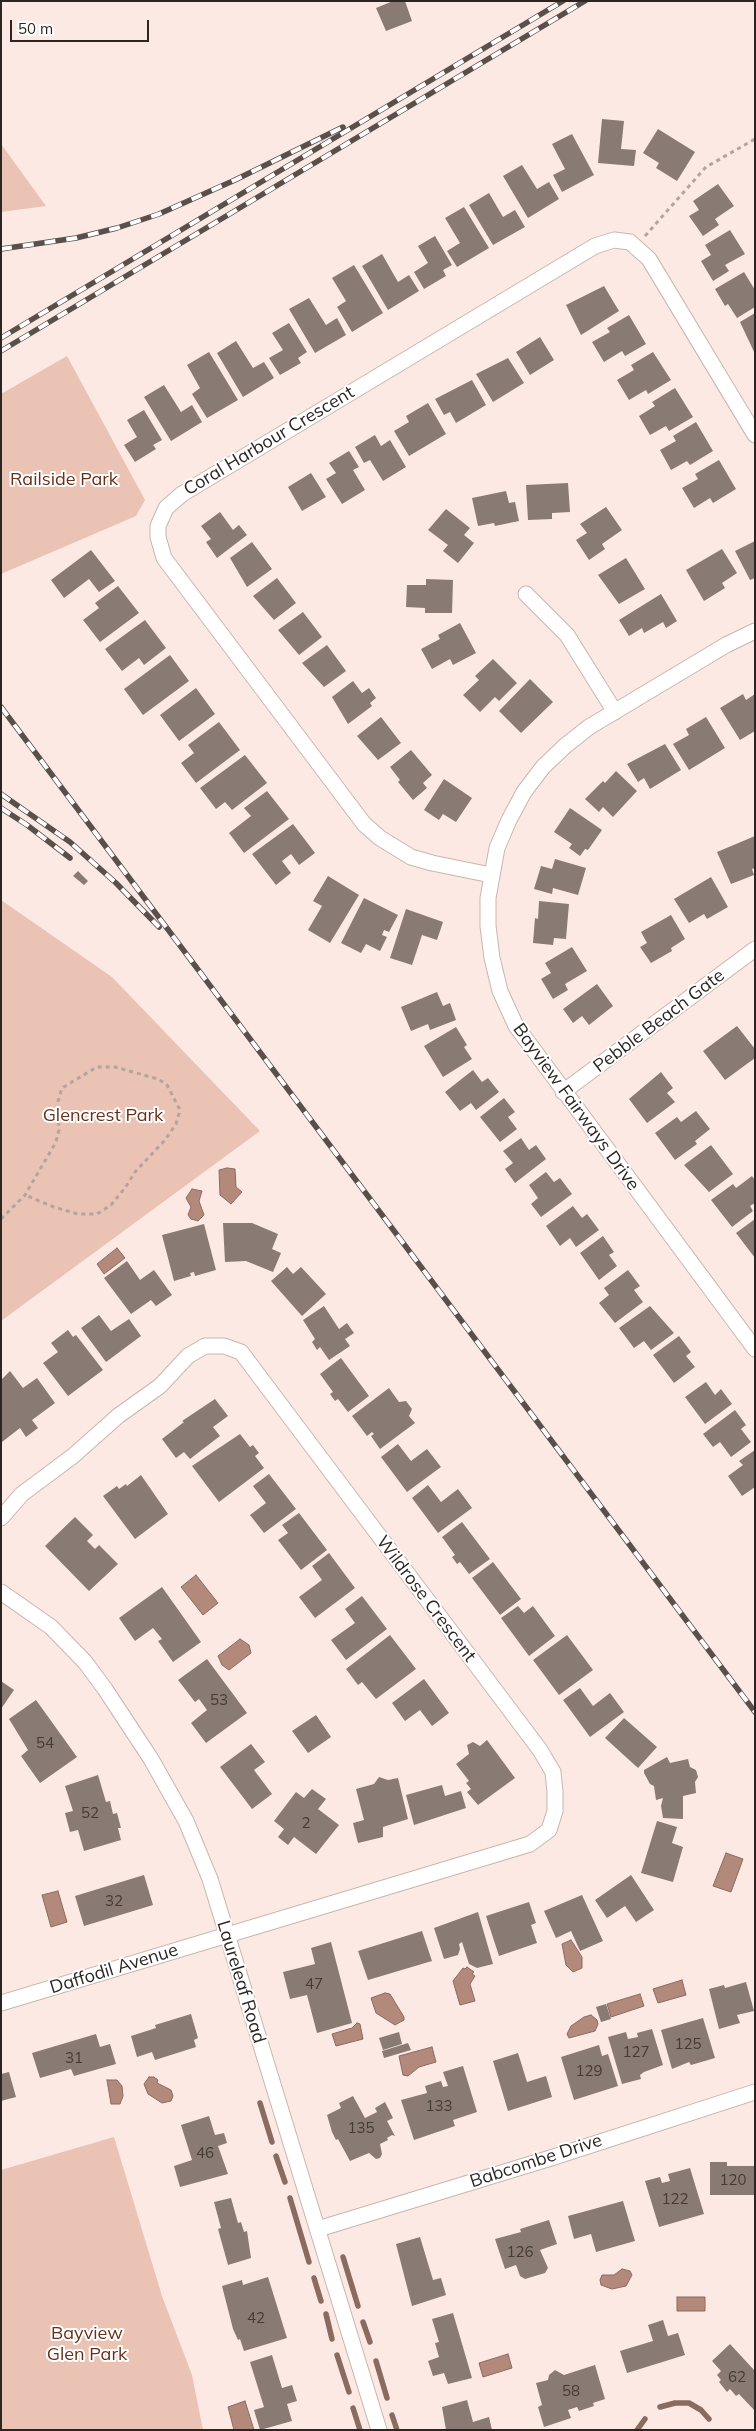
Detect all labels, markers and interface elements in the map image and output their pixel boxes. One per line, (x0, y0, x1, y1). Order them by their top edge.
scale bar (12, 10, 151, 42)
text: 50 m (18, 19, 53, 38)
street label: Coral Harbour Crescent (180, 382, 358, 500)
park label: Railside Park (10, 469, 118, 491)
street label: Pebble Beach Gate (589, 965, 729, 1077)
street label: Bayview Fairways Drive (508, 1019, 644, 1195)
park label: Glencrest Park (43, 1105, 163, 1127)
street label: Wildrose Crescent (372, 1532, 480, 1666)
house number: 53 (210, 1691, 228, 1709)
house number: 54 (36, 1734, 54, 1752)
house number: 52 (81, 1804, 99, 1822)
house number: 2 (302, 1814, 310, 1832)
house number: 32 (105, 1892, 123, 1910)
street label: Laureleaf Road (212, 1918, 270, 2046)
street label: Daffodil Avenue (47, 1939, 181, 1999)
house number: 47 (305, 1975, 323, 1993)
house number: 125 (675, 2035, 701, 2053)
house number: 127 (623, 2043, 649, 2061)
house number: 31 (65, 2049, 83, 2067)
house number: 129 (576, 2062, 602, 2080)
house number: 133 (426, 2097, 452, 2115)
house number: 135 (348, 2119, 374, 2137)
street label: Babcombe Drive (467, 2129, 605, 2193)
house number: 46 (196, 2144, 214, 2162)
house number: 120 (720, 2171, 746, 2189)
house number: 122 (662, 2190, 688, 2208)
house number: 126 (507, 2243, 533, 2261)
house number: 42 (247, 2309, 265, 2327)
park label: Bayview Glen Park (47, 2323, 127, 2366)
house number: 62 (728, 2368, 746, 2386)
house number: 58 (562, 2382, 580, 2400)

